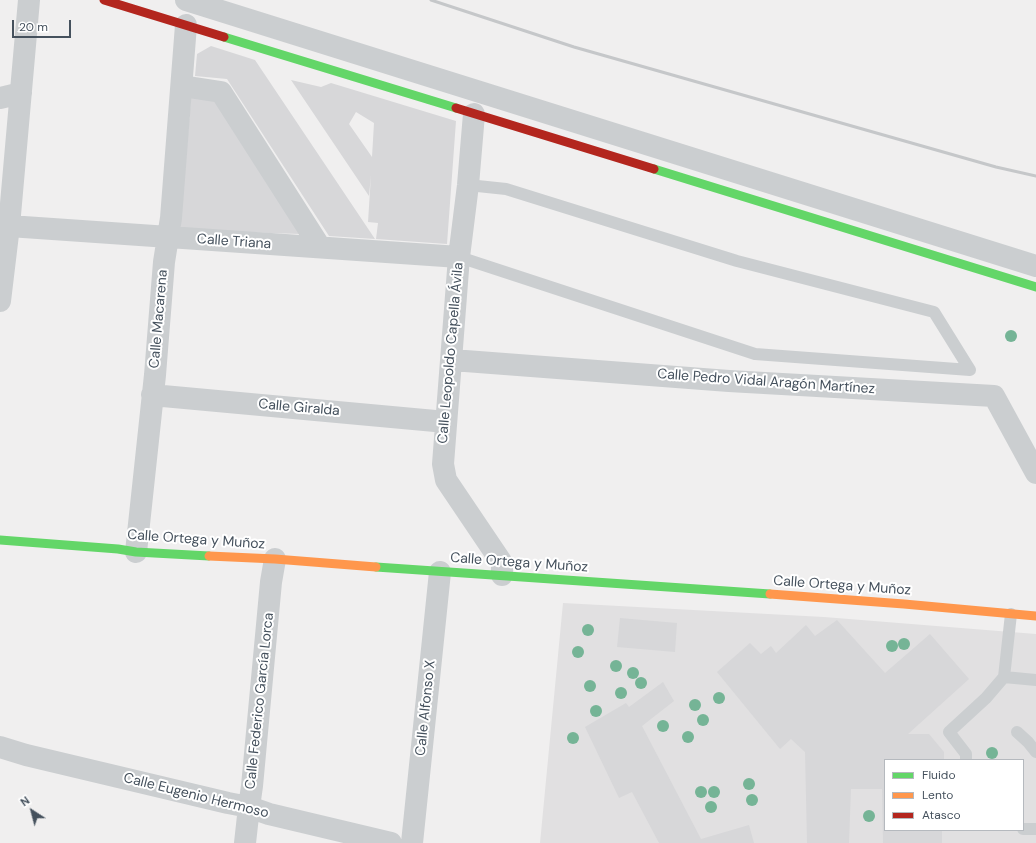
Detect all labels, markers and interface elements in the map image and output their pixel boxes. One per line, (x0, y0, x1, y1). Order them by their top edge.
scale bar (14, 12, 73, 38)
text: 20 m (19, 19, 48, 35)
street label: Calle Triana (196, 231, 272, 253)
street label: Calle Leopoldo Capella Ávila (435, 262, 467, 444)
street label: Calle Macarena (146, 269, 172, 369)
street label: Calle Pedro Vidal Aragón Martínez (657, 366, 875, 398)
street label: Calle Giralda (257, 396, 341, 420)
street label: Calle Ortega y Muñoz (127, 527, 265, 553)
street label: Calle Ortega y Muñoz (450, 550, 588, 576)
street label: Calle Ortega y Muñoz (773, 573, 911, 599)
street label: Calle Federico García Lorca (242, 612, 278, 790)
street label: Calle Alfonso X (413, 659, 439, 757)
legend (884, 759, 1024, 831)
text: Fluido (922, 767, 956, 783)
street label: Calle Eugenio Hermoso (122, 770, 270, 822)
text: Lento (922, 787, 953, 803)
north arrow (12, 791, 52, 831)
text: N (18, 793, 32, 809)
text: Atasco (922, 807, 961, 823)

